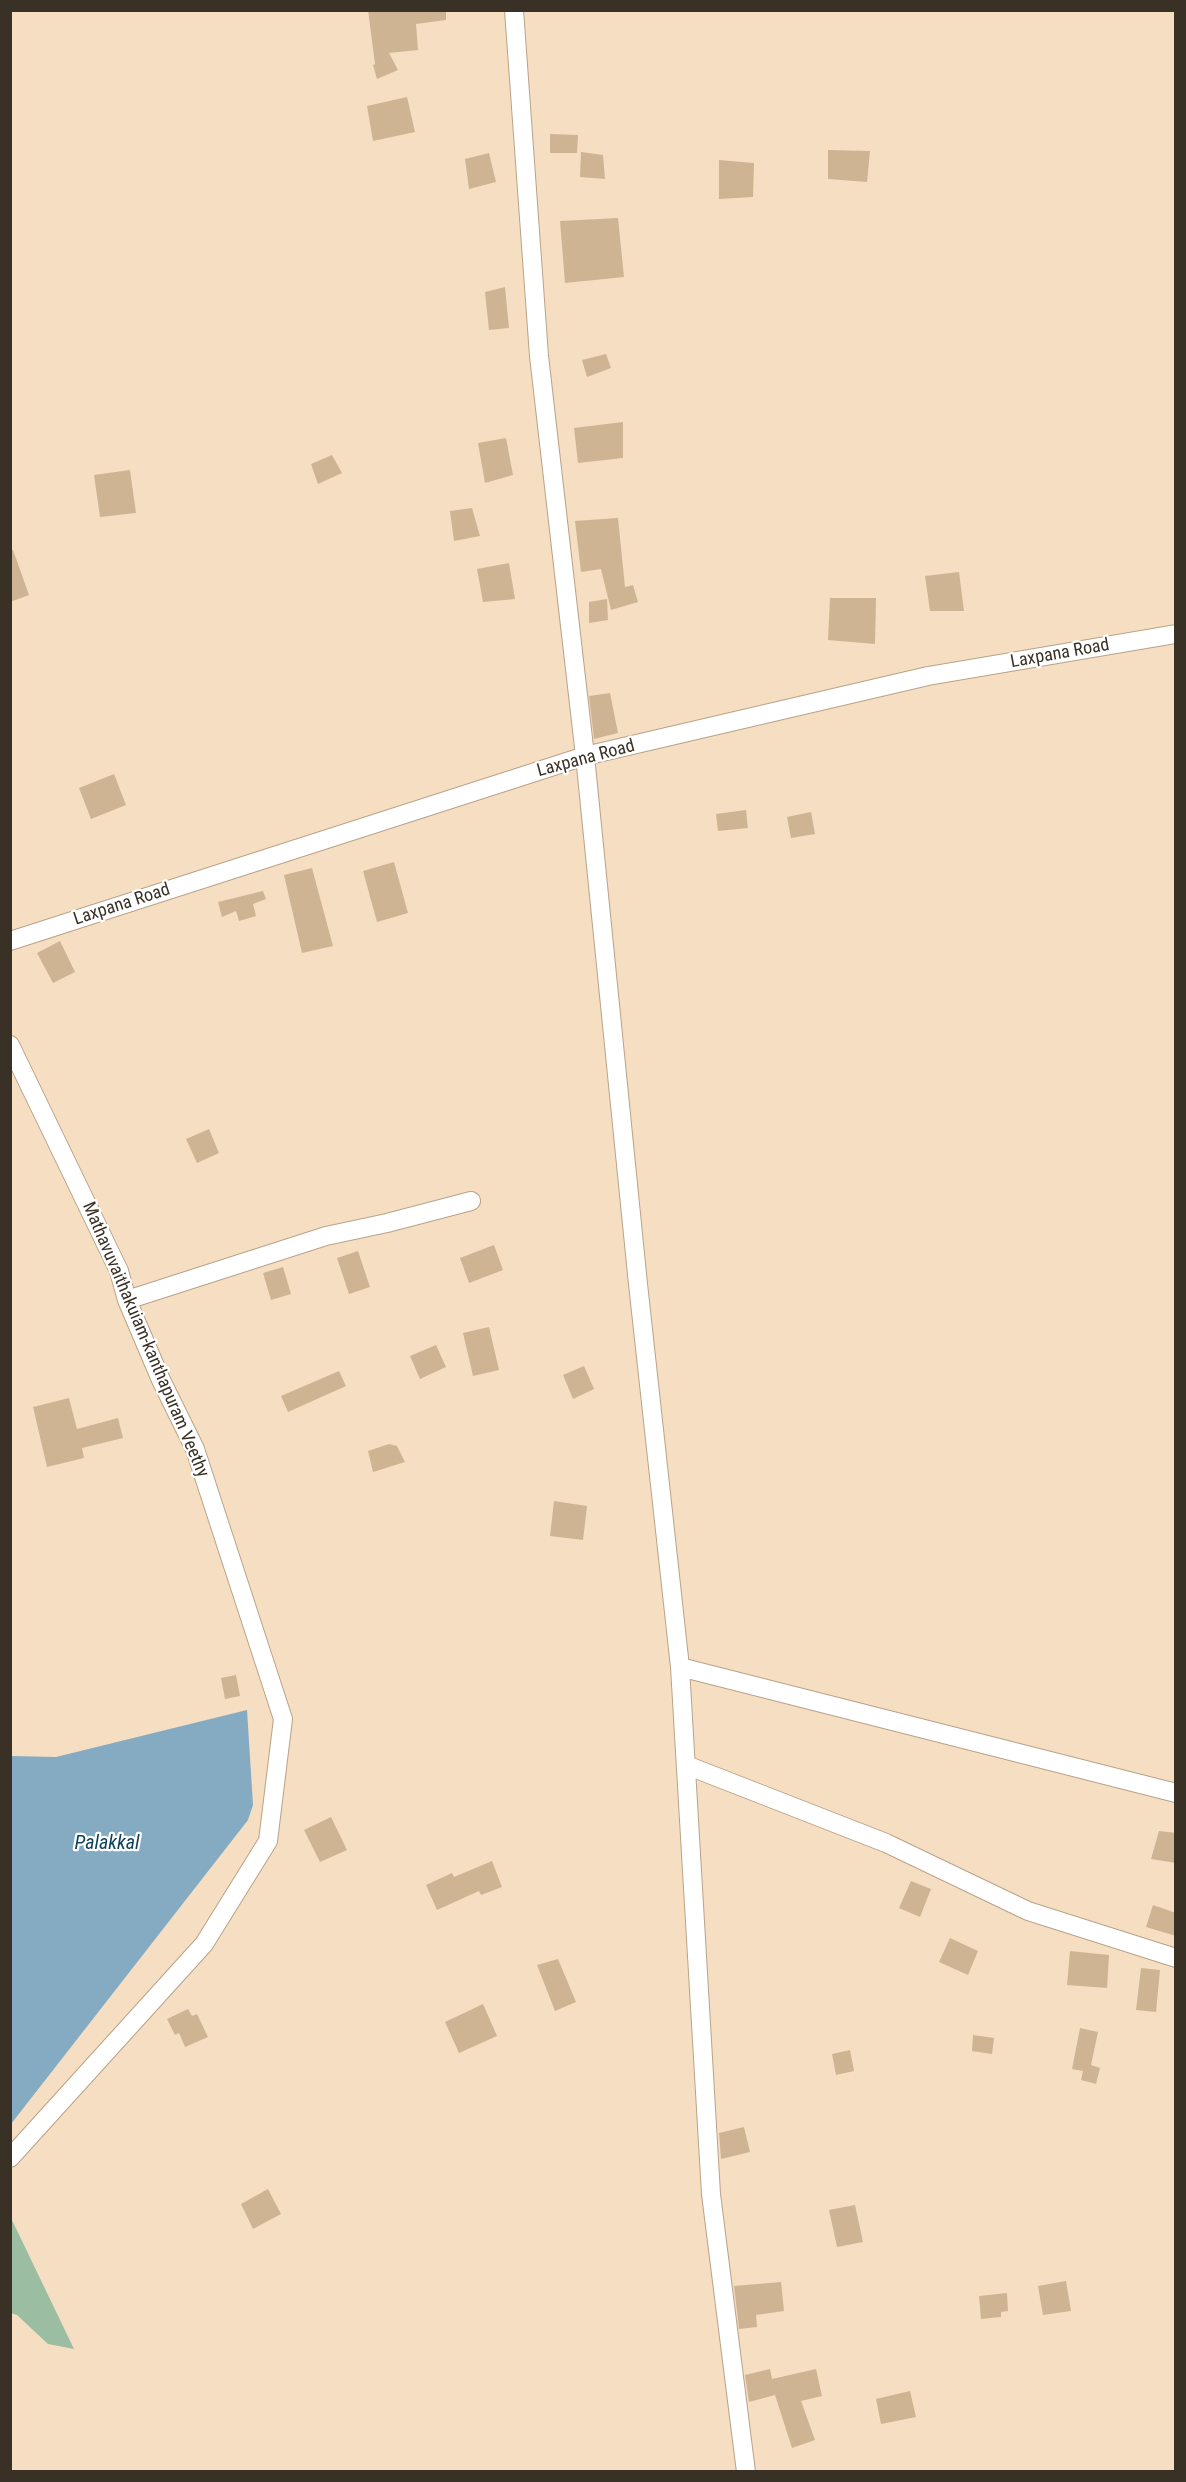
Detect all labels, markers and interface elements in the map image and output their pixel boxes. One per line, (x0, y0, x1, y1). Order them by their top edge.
street label: Laxpana Road (1009, 635, 1111, 673)
street label: Laxpana Road (535, 736, 637, 782)
street label: Laxpana Road (71, 879, 173, 931)
street label: Mathavuvaithakuiam-kanthapuram Veethy (77, 1199, 213, 1481)
water label: Palakkal (75, 1832, 139, 1856)

